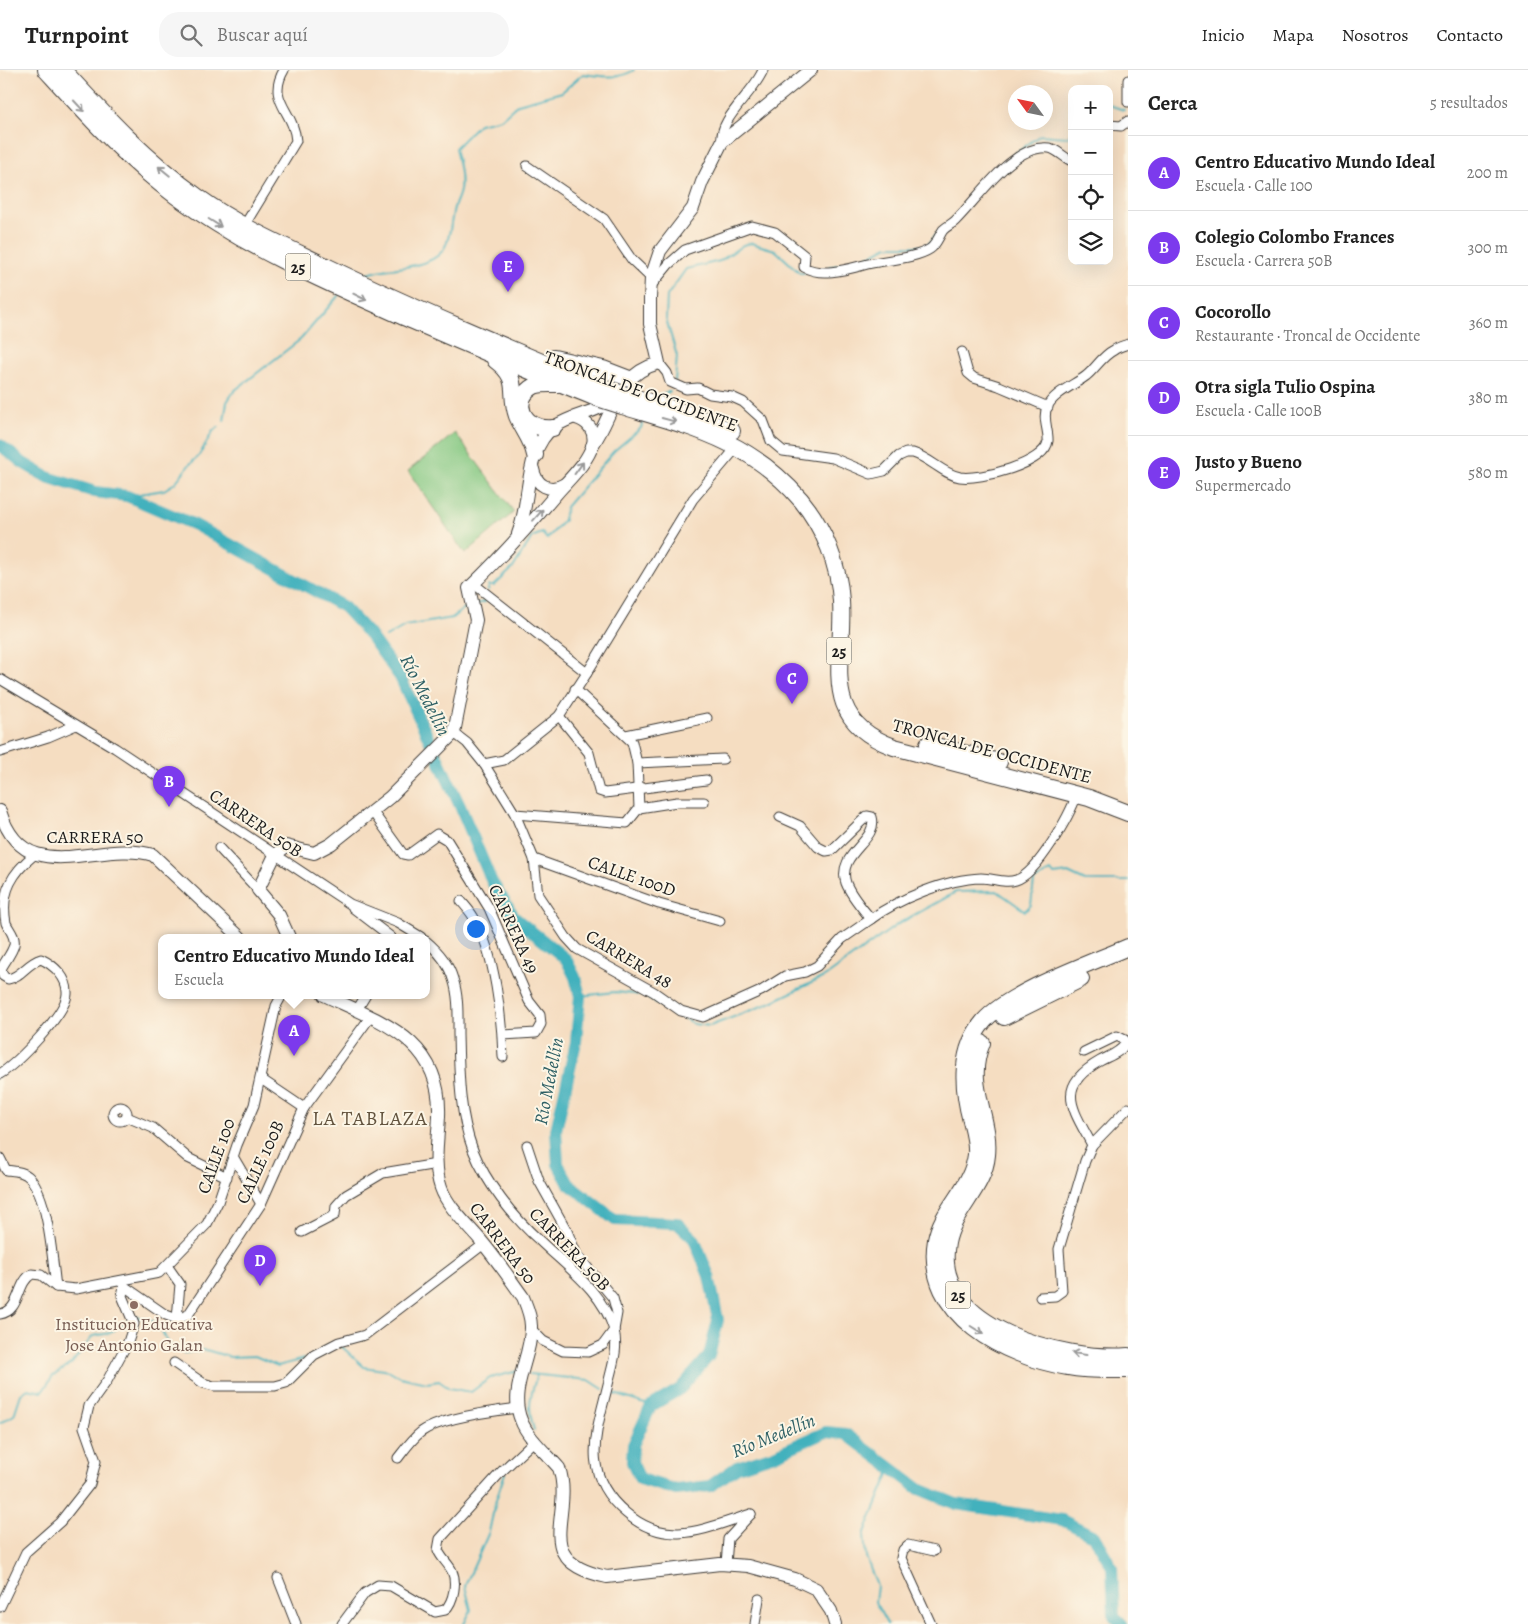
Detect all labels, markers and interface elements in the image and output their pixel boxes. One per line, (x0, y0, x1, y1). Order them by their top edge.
search box (159, 12, 509, 57)
text: Turnpoint (25, 19, 129, 51)
icon: search (177, 21, 205, 49)
text: Buscar aquí (217, 22, 308, 48)
text: Inicio (1201, 23, 1244, 47)
text: Mapa (1272, 23, 1314, 47)
text: Nosotros (1342, 23, 1408, 47)
text: Contacto (1436, 23, 1503, 47)
north arrow (1008, 85, 1053, 130)
map controls (1068, 85, 1113, 265)
button: + (1068, 85, 1113, 130)
text: Cerca (1148, 89, 1198, 117)
text: 5 resultados (1430, 92, 1508, 114)
one-way arrow (73, 99, 85, 112)
button: − (1068, 130, 1113, 175)
text: Centro Educativo Mundo Ideal (1195, 149, 1435, 175)
text: A (1159, 162, 1169, 184)
text: 200 m (1467, 162, 1508, 184)
one-way arrow (158, 166, 171, 177)
button: locate (1068, 175, 1113, 220)
text: Escuela · Calle 100 (1195, 175, 1313, 197)
one-way arrow (208, 218, 222, 228)
button: layers (1068, 220, 1113, 265)
text: Colegio Colombo Frances (1195, 224, 1395, 250)
text: B (1159, 237, 1169, 259)
text: 300 m (1468, 237, 1508, 259)
text: Escuela · Carrera 50B (1195, 250, 1333, 272)
pin: E (492, 251, 524, 292)
road number: 25 (286, 253, 310, 280)
one-way arrow (352, 293, 367, 302)
text: Cocorollo (1195, 299, 1271, 325)
text: C (1159, 312, 1169, 334)
text: 360 m (1469, 312, 1508, 334)
text: Restaurante · Troncal de Occidente (1195, 325, 1420, 347)
street label: TRONCAL DE OCCIDENTE (541, 345, 741, 437)
text: Otra sigla Tulio Ospina (1195, 374, 1376, 400)
text: D (1158, 387, 1170, 409)
text: 380 m (1469, 387, 1508, 409)
text: Escuela · Calle 100B (1195, 400, 1322, 422)
one-way arrow (660, 416, 676, 426)
text: Justo y Bueno (1195, 449, 1302, 475)
one-way arrow (573, 462, 584, 475)
text: E (1159, 462, 1169, 484)
text: 580 m (1468, 462, 1508, 484)
text: Supermercado (1195, 475, 1291, 497)
one-way arrow (533, 509, 544, 522)
road number: 25 (826, 638, 852, 664)
water label: Río Medellín (393, 650, 457, 741)
pin: C (776, 663, 808, 704)
street label: TRONCAL DE OCCIDENTE (890, 713, 1094, 789)
pin: B (153, 766, 185, 807)
street label: CARRERA 50B (205, 783, 307, 863)
street label: CARRERA 50 (47, 825, 143, 849)
street label: CALLE 100D (585, 850, 679, 902)
street label: CARRERA 49 (483, 880, 545, 978)
your location (463, 916, 489, 942)
street label: CARRERA 48 (582, 924, 676, 994)
popup (158, 934, 430, 999)
text: Centro Educativo Mundo Ideal (174, 943, 414, 969)
text: Escuela (174, 969, 224, 991)
pin: A (278, 1015, 310, 1056)
water label: Río Medellín (528, 1035, 570, 1127)
district label: LA TABLAZA (312, 1105, 428, 1132)
street label: CALLE 100 (191, 1115, 241, 1197)
street label: CALLE 100B (230, 1116, 290, 1208)
street label: CARRERA 50 (464, 1197, 542, 1289)
street label: CARRERA 50B (524, 1202, 616, 1296)
pin: D (244, 1245, 276, 1286)
road number: 25 (946, 1282, 970, 1308)
marker: Institucion Educativa Jose Antonio Galan (128, 1299, 140, 1311)
place label: Institucion Educativa Jose Antonio Galan (55, 1312, 213, 1357)
one-way arrow (969, 1325, 983, 1335)
one-way arrow (1072, 1349, 1088, 1359)
water label: Río Medellín (728, 1407, 819, 1465)

